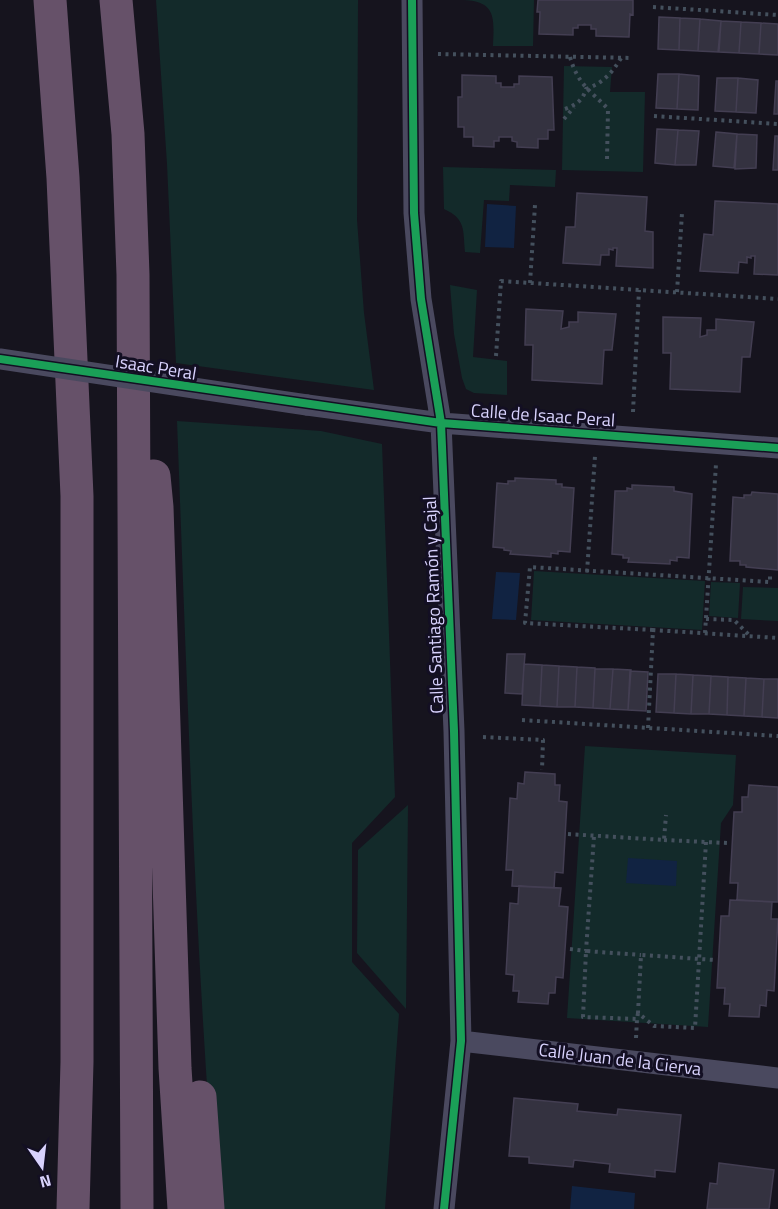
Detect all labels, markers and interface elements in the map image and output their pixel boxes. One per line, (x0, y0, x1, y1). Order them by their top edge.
street label: Isaac Peral (114, 347, 198, 387)
street label: Calle de Isaac Peral (470, 396, 616, 434)
street label: Calle Santiago Ramón y Cajal (416, 496, 450, 714)
street label: Calle Juan de la Cierva (537, 1036, 703, 1082)
north arrow (12, 1137, 72, 1197)
text: N (37, 1169, 54, 1195)

